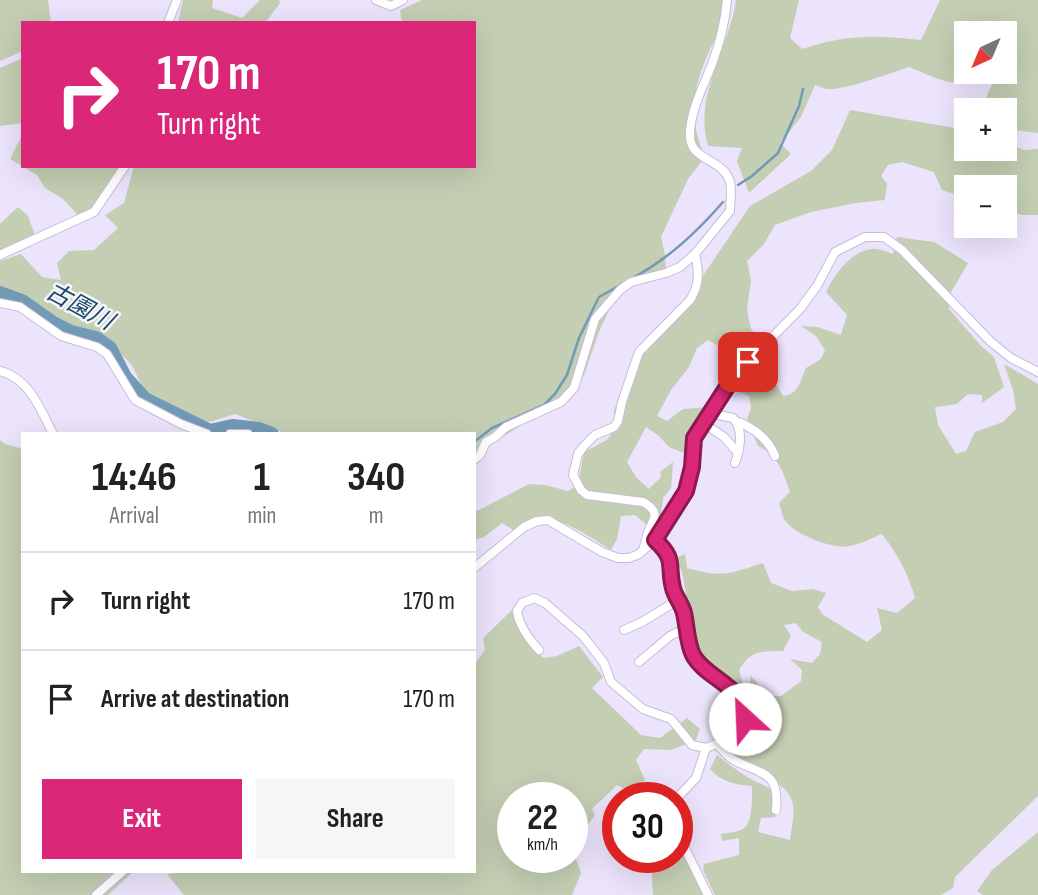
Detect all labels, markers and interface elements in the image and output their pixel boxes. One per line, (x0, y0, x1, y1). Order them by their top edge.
north arrow (954, 21, 1017, 84)
map controls (954, 21, 1017, 238)
text: 170 m (157, 45, 261, 104)
icon: right (42, 49, 133, 140)
button: + (954, 98, 1017, 161)
text: Turn right (157, 105, 261, 144)
button: − (954, 175, 1017, 238)
water label: 古園川 (41, 277, 121, 338)
pin (718, 332, 778, 392)
icon: arrive (729, 343, 767, 381)
text: 14:46 (92, 452, 177, 503)
text: 1 (254, 452, 270, 503)
text: 340 (347, 452, 405, 503)
text: Arrival (109, 502, 159, 530)
text: min (247, 502, 276, 530)
text: m (369, 502, 384, 530)
icon: right (42, 582, 80, 620)
text: Turn right (101, 586, 190, 617)
text: 170 m (403, 586, 455, 617)
icon: arrive (42, 680, 80, 718)
position arrow (708, 682, 782, 756)
text: Arrive at destination (101, 684, 289, 715)
text: 170 m (403, 684, 455, 715)
button: Exit (42, 779, 242, 859)
button: Share (256, 779, 455, 859)
speed limit sign: 30 (602, 782, 693, 873)
text: 22 (527, 797, 558, 840)
text: km/h (527, 834, 558, 855)

